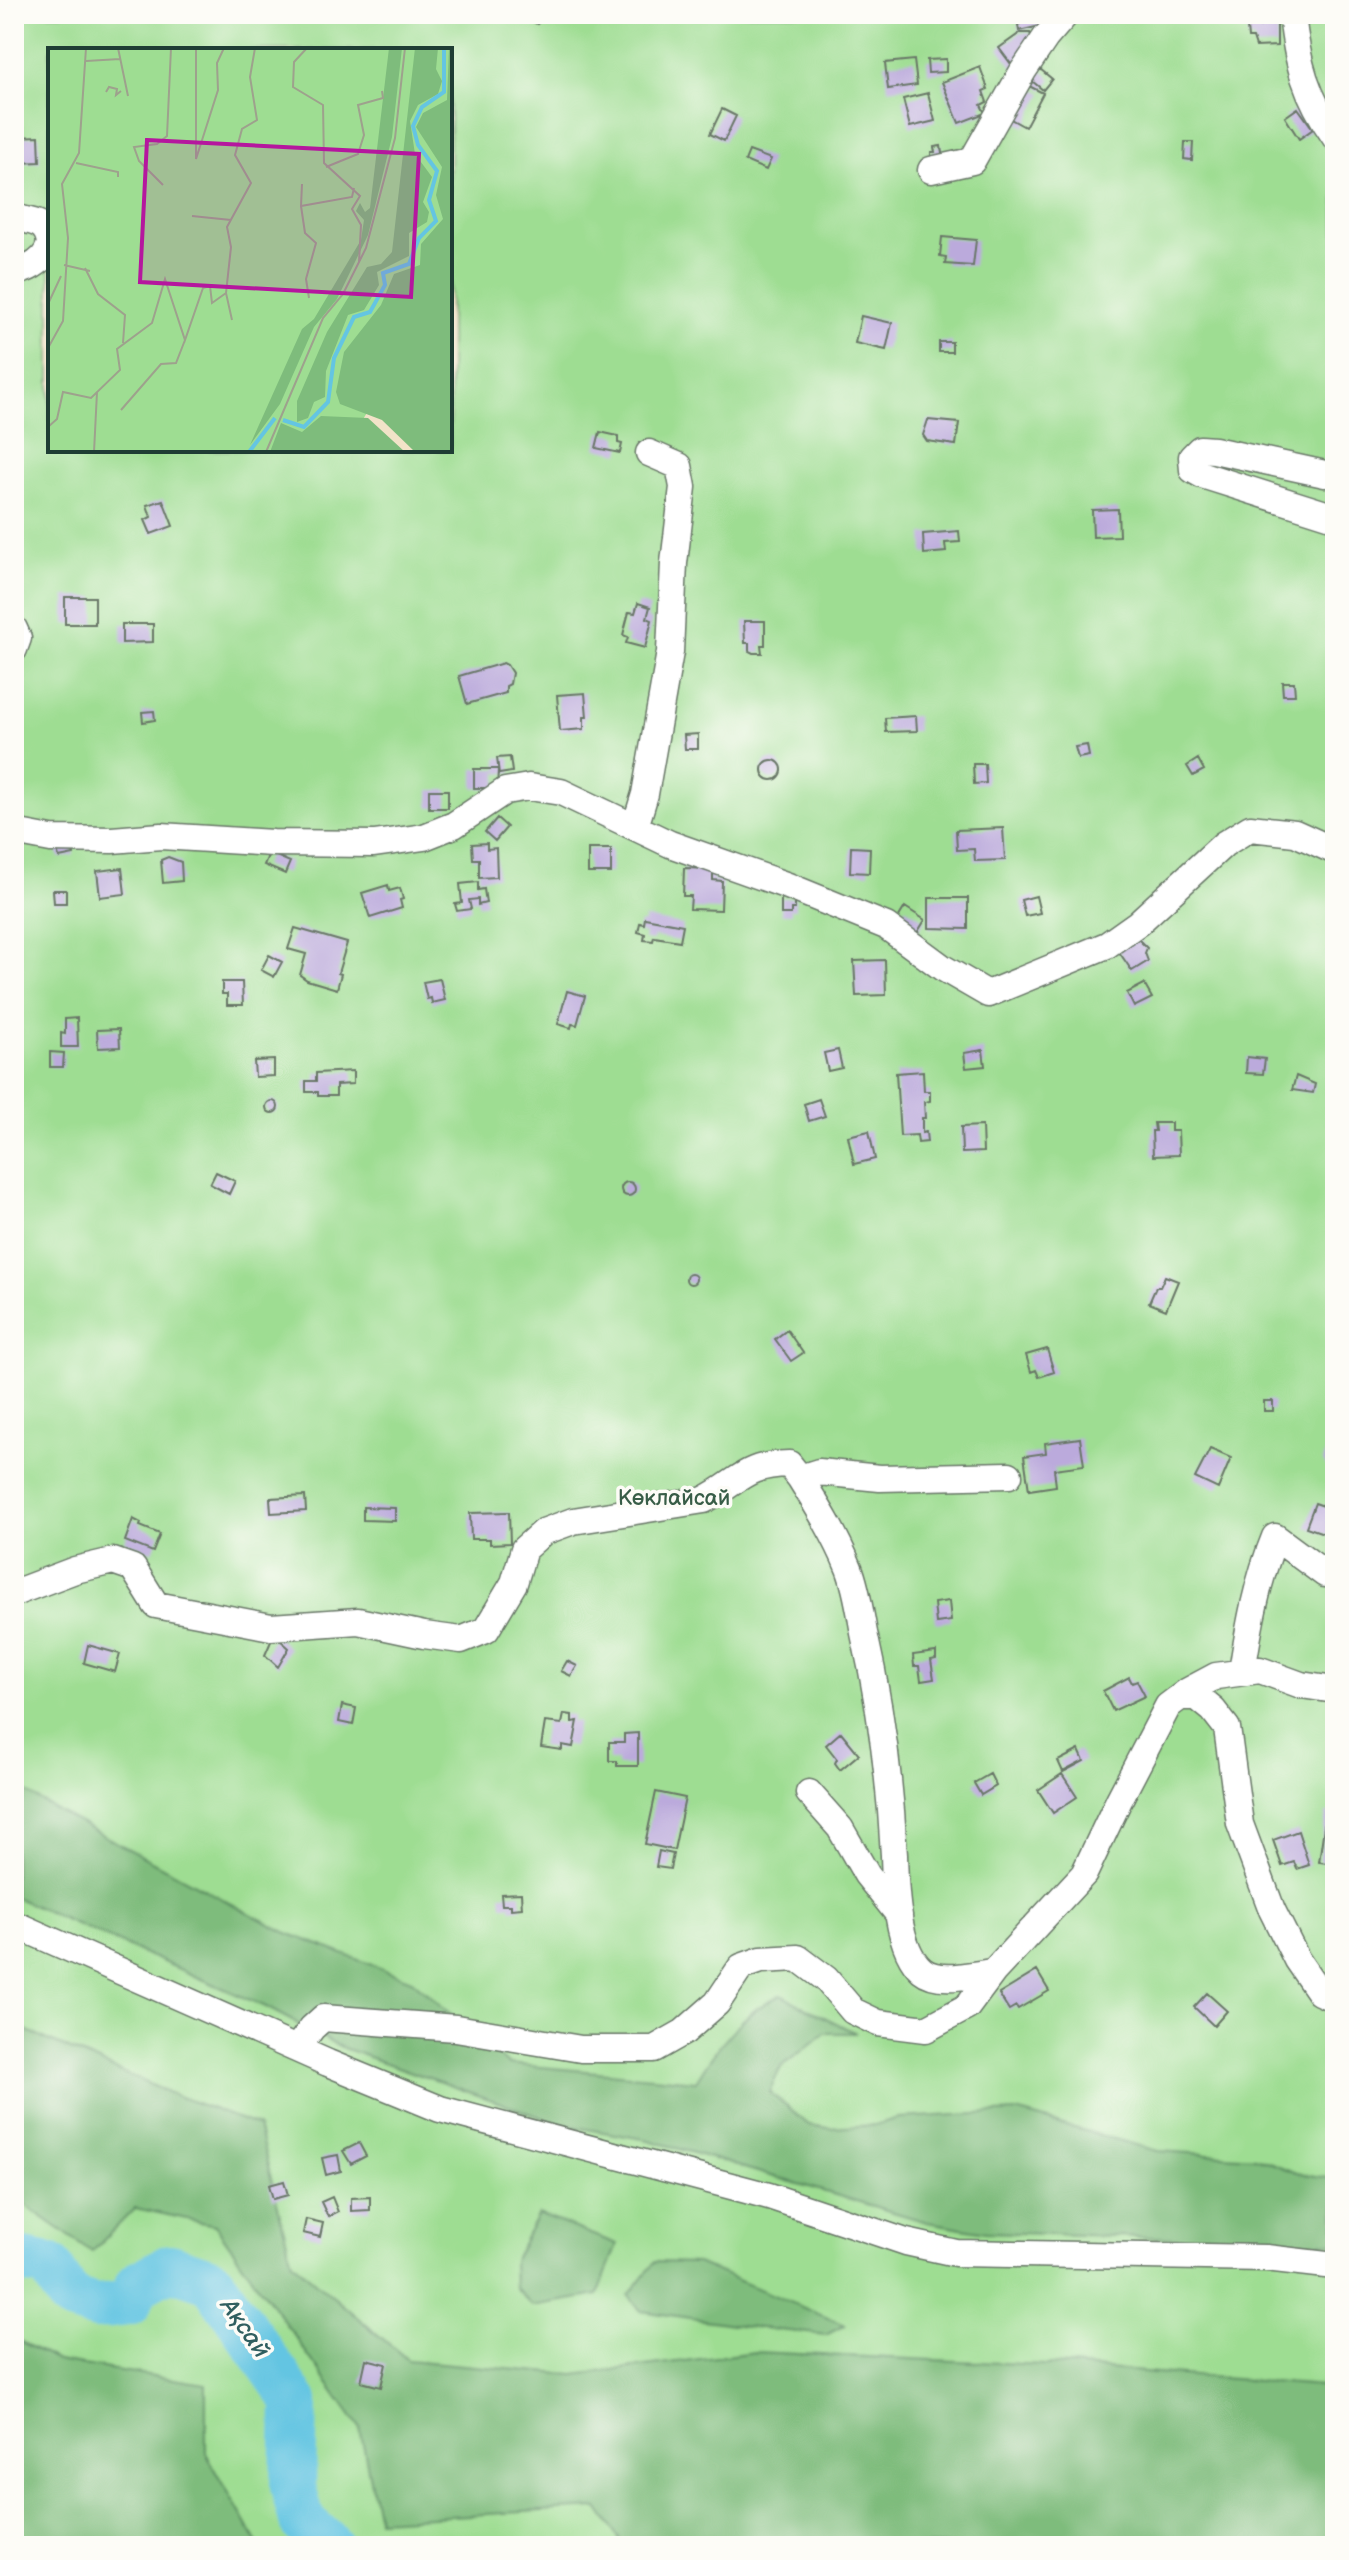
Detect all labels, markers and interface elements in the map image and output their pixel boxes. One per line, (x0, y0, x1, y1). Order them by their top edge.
inset map (48, 48, 452, 452)
park label: Көклайсай (618, 1485, 730, 1512)
water label: Ақсай (213, 2291, 276, 2364)

